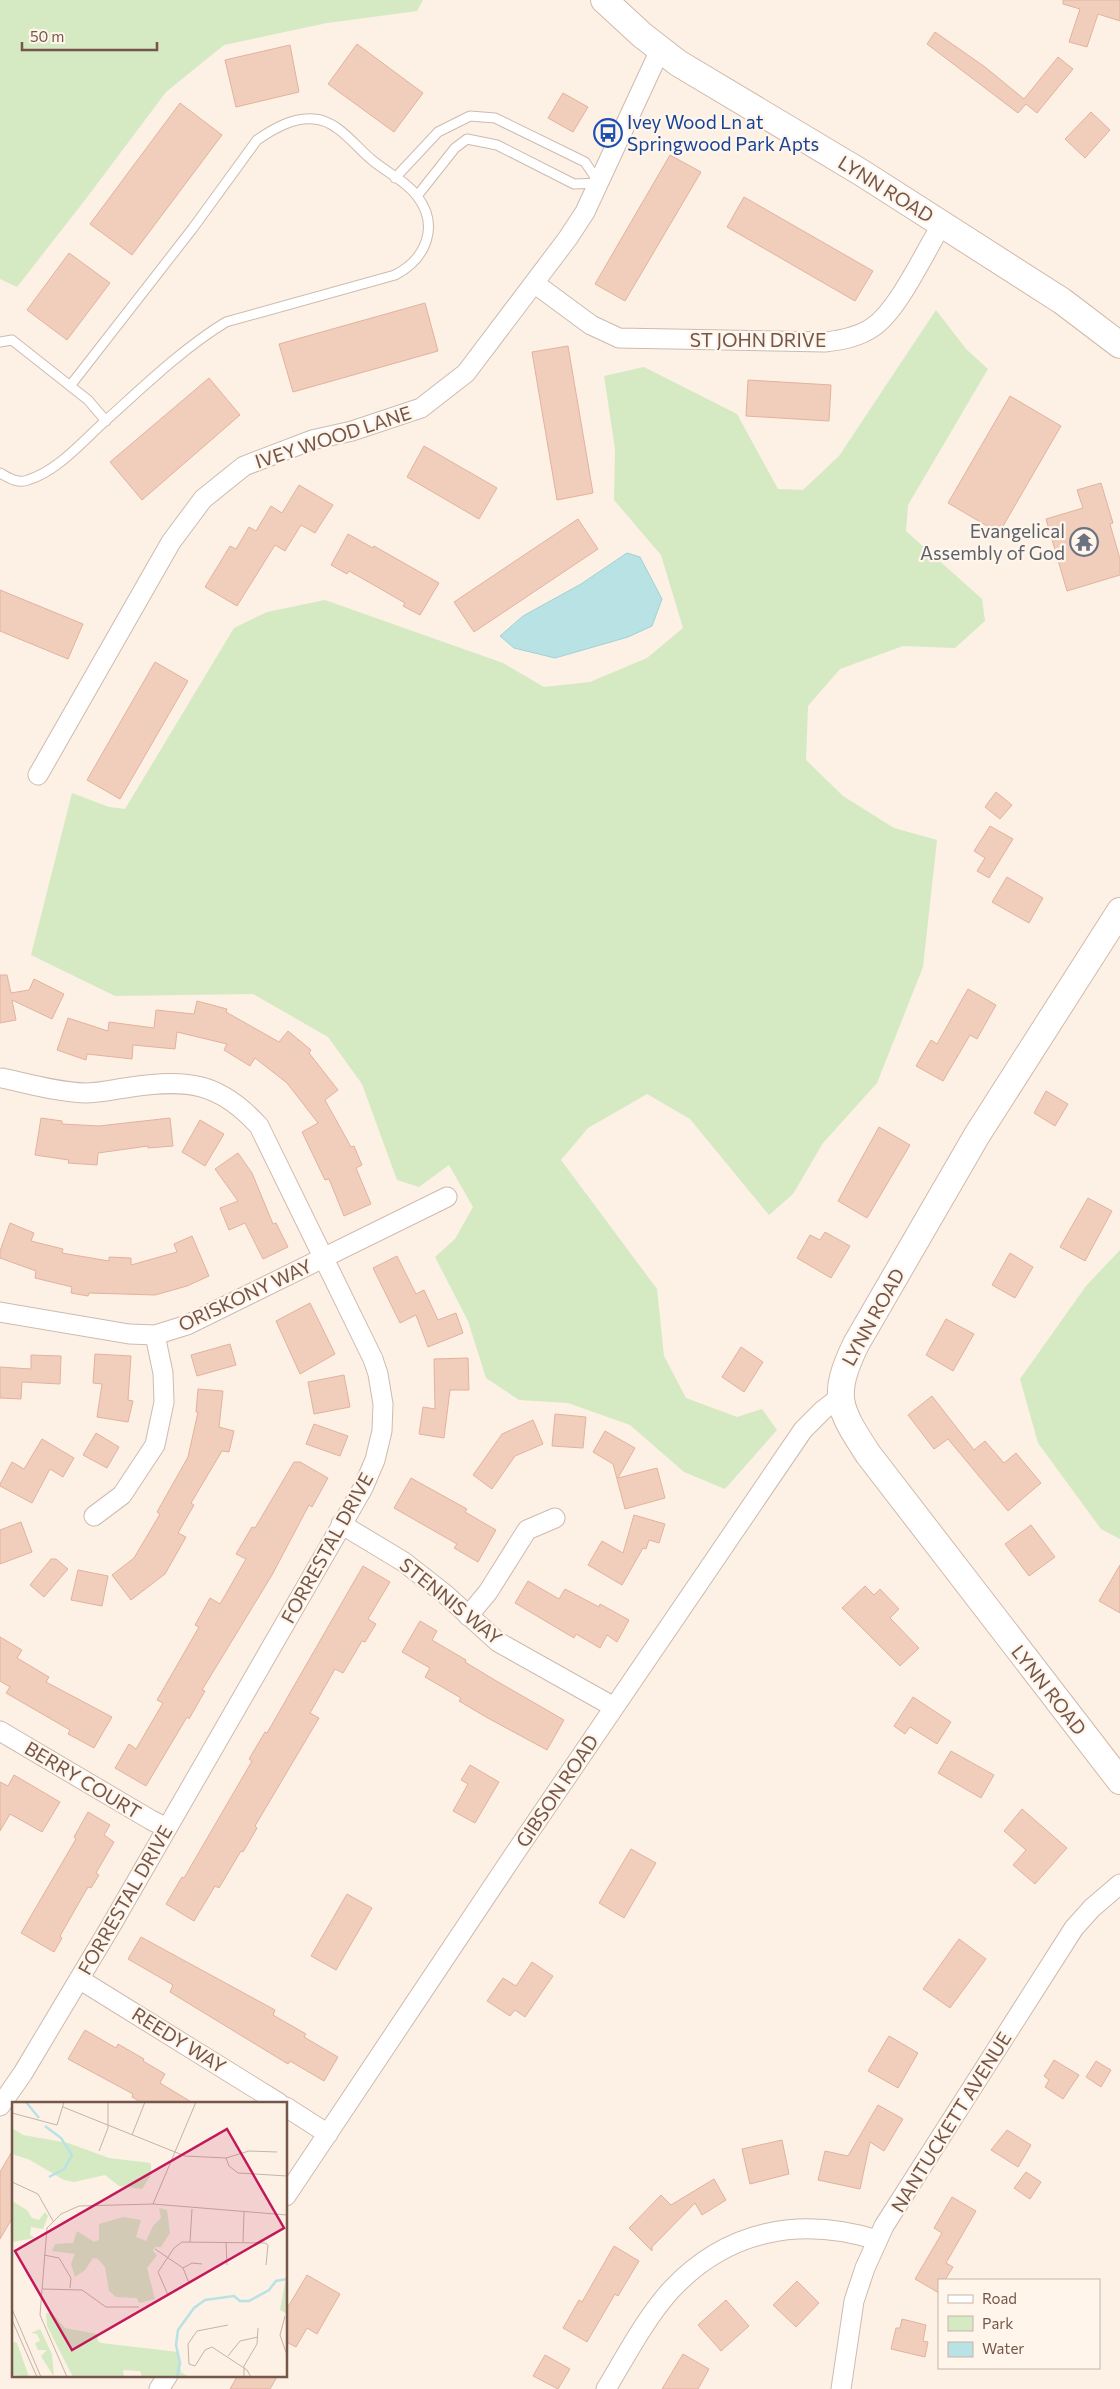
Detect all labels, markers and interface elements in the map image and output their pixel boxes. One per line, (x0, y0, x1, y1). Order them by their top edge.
scale bar (22, 20, 158, 52)
text: 50 m (30, 27, 64, 45)
place label: Ivey Wood Ln at Springwood Park Apts (627, 110, 819, 155)
bus stop icon: Ivey Wood Ln at Springwood Park Apts (593, 118, 623, 148)
street label: LYNN ROAD (834, 150, 938, 227)
street label: ST JOHN DRIVE (690, 328, 826, 351)
street label: IVEY WOOD LANE (252, 400, 414, 473)
place label: Evangelical Assembly of God (920, 519, 1065, 564)
temple icon: Evangelical Assembly of God (1069, 527, 1099, 557)
street label: ORISKONY WAY (174, 1254, 315, 1336)
street label: LYNN ROAD (836, 1264, 909, 1370)
street label: FORRESTAL DRIVE (276, 1468, 377, 1627)
street label: STENNIS WAY (396, 1552, 507, 1649)
street label: LYNN ROAD (1007, 1640, 1092, 1739)
street label: GIBSON ROAD (511, 1730, 603, 1851)
street label: BERRY COURT (21, 1736, 146, 1823)
street label: FORRESTAL DRIVE (72, 1821, 177, 1978)
street label: REEDY WAY (128, 2002, 230, 2078)
street label: NANTUCKETT AVENUE (886, 2027, 1016, 2216)
inset map (12, 2102, 288, 2376)
legend (938, 2279, 1100, 2369)
text: Road (982, 2289, 1017, 2307)
text: Park (982, 2314, 1013, 2332)
text: Water (982, 2339, 1024, 2357)

